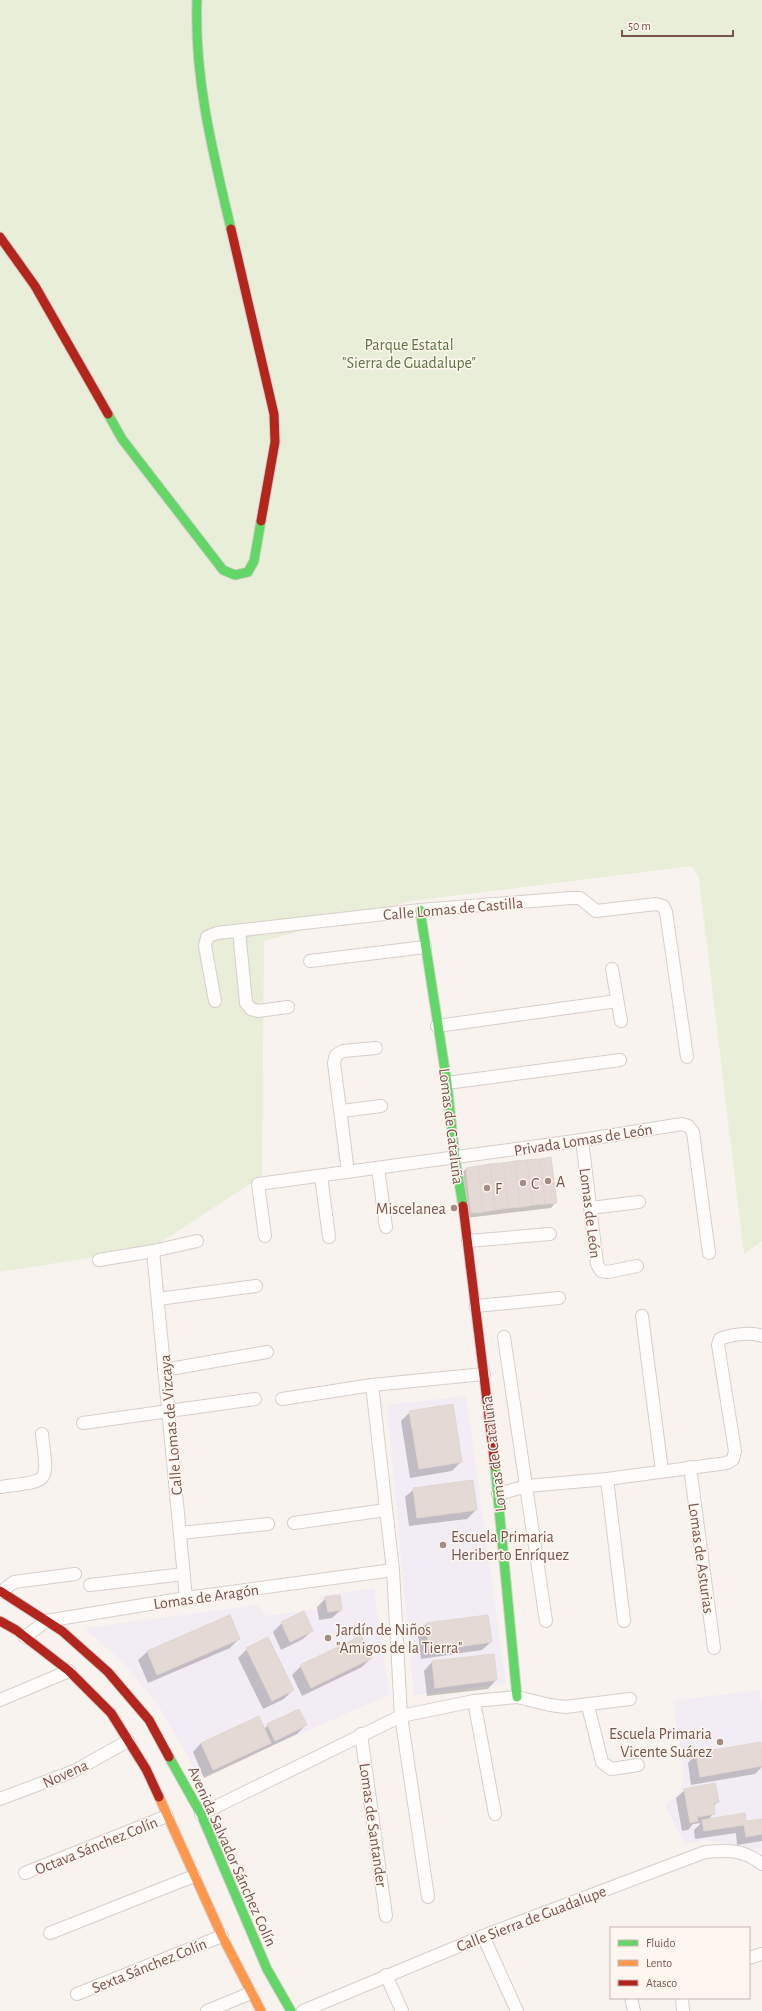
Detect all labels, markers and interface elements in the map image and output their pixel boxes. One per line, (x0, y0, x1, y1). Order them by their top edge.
scale bar (622, 12, 733, 38)
text: 50 m (628, 20, 651, 32)
park label: Parque Estatal "Sierra de Guadalupe" (342, 337, 476, 371)
street label: Calle Lomas de Castilla (382, 895, 524, 923)
street label: Lomas de Cataluña (436, 1067, 466, 1185)
street label: Privada Lomas de León (513, 1121, 654, 1159)
street label: Lomas de León (577, 1167, 603, 1259)
place label: A (556, 1174, 565, 1190)
place label: C (531, 1176, 539, 1192)
marker: A (543, 1176, 553, 1186)
marker: C (518, 1178, 528, 1188)
place label: F (495, 1181, 503, 1197)
marker: F (482, 1183, 492, 1193)
place label: Miscelanea (376, 1201, 446, 1217)
marker: Miscelanea (449, 1203, 459, 1213)
street label: Calle Lomas de Vizcaya (157, 1354, 186, 1496)
street label: Lomas de Cataluña (479, 1395, 509, 1513)
street label: Lomas de Asturias (685, 1502, 717, 1615)
place label: Escuela Primaria Heriberto Enríquez (451, 1529, 570, 1563)
marker: Escuela Primaria Heriberto Enríquez (438, 1540, 448, 1550)
street label: Lomas de Aragón (152, 1582, 260, 1612)
place label: Jardín de Niños "Amigos de la Tierra" (336, 1622, 463, 1656)
marker: Jardín de Niños "Amigos de la Tierra" (323, 1633, 333, 1643)
place label: Escuela Primaria Vicente Suárez (609, 1726, 712, 1760)
marker: Escuela Primaria Vicente Suárez (715, 1737, 725, 1747)
street label: Novena (40, 1757, 91, 1791)
street label: Lomas de Santander (356, 1762, 390, 1889)
street label: Avenida Salvador Sánchez Colín (185, 1764, 279, 1949)
street label: Octava Sánchez Colín (33, 1814, 160, 1878)
street label: Calle Sierra de Guadalupe (454, 1883, 608, 1955)
legend (610, 1927, 750, 1999)
street label: Sexta Sánchez Colín (90, 1936, 209, 1996)
text: Fluido (646, 1937, 675, 1949)
text: Lento (646, 1957, 672, 1969)
text: Atasco (646, 1977, 677, 1989)

